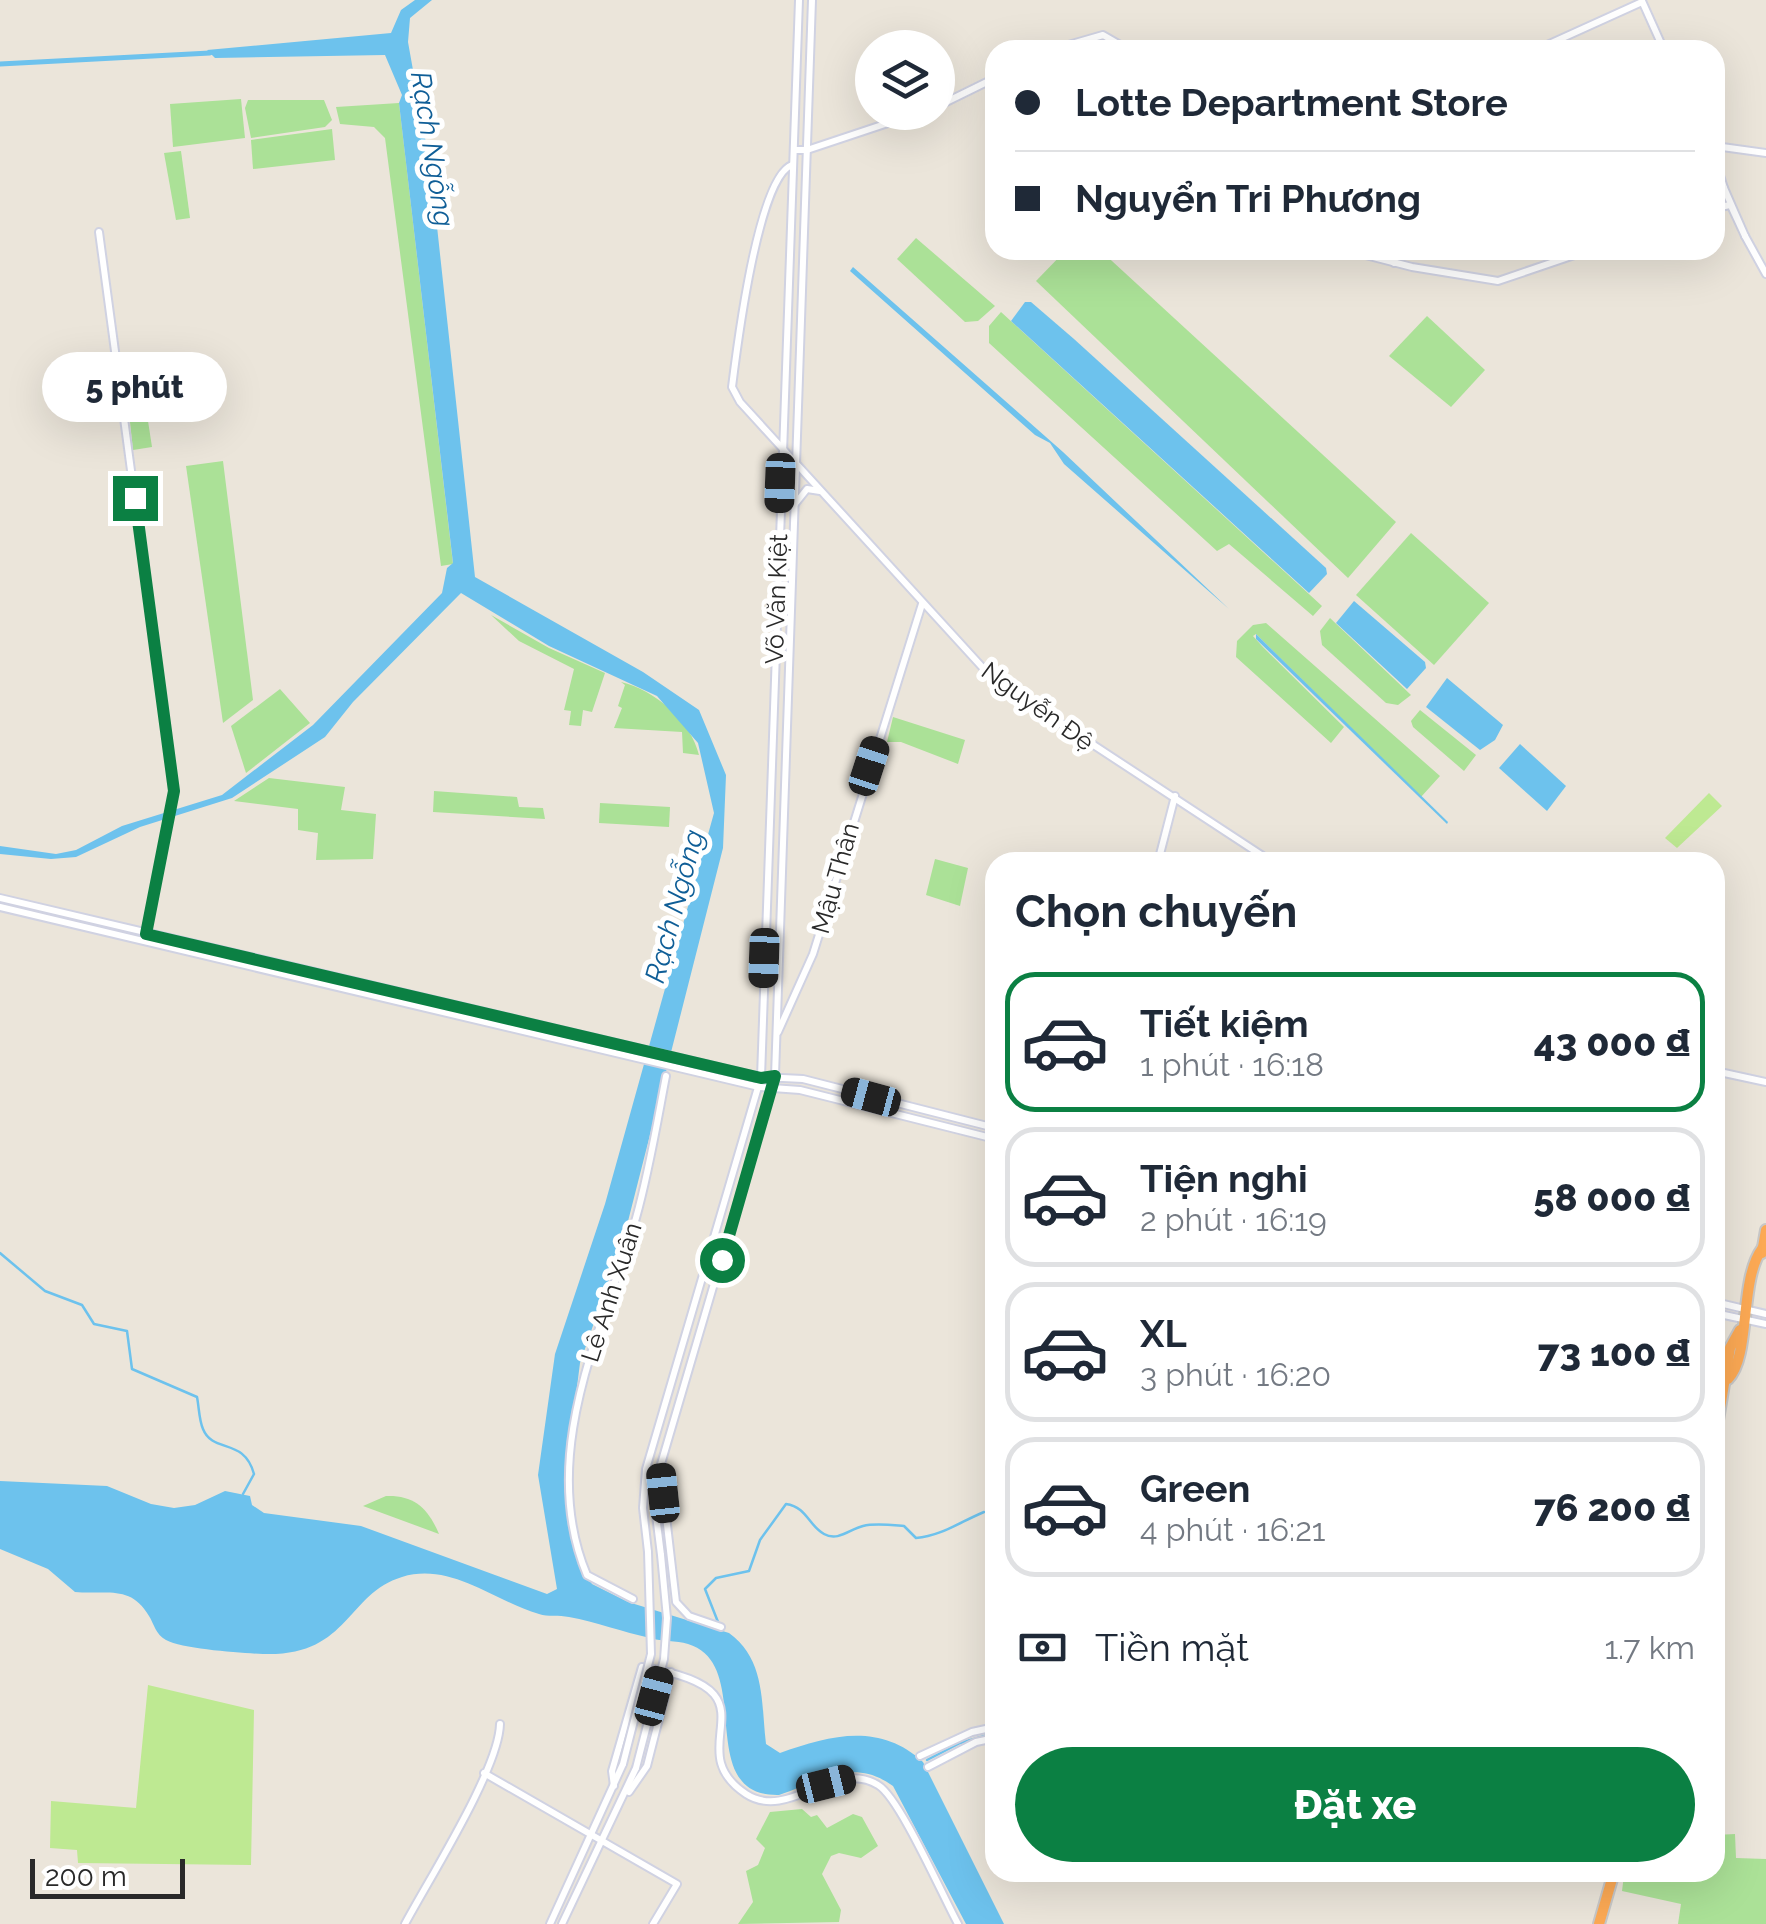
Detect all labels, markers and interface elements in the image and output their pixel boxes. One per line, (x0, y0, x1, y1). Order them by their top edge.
map controls (855, 30, 955, 130)
button: layers (855, 30, 955, 130)
water label: Rạch Ngỗng (404, 69, 461, 229)
text: Lotte Department Store (1075, 80, 1508, 125)
text: Nguyển Tri Phương (1075, 176, 1421, 221)
callout: 5 phút (42, 353, 228, 423)
text: 5 phút (85, 368, 184, 405)
car (764, 452, 796, 514)
route end (113, 476, 158, 521)
street label: Võ Văn Kiệt (759, 533, 793, 665)
street label: Nguyễn Đệ (976, 655, 1100, 757)
car (845, 733, 893, 799)
street label: Mậu Thân (805, 819, 865, 937)
water label: Rạch Ngỗng (638, 826, 711, 986)
text: Chọn chuyến (1015, 885, 1297, 938)
car (748, 927, 780, 989)
icon: car (1020, 997, 1110, 1087)
text: Tiết kiệm (1140, 1001, 1309, 1046)
text: 43 000 ₫ (1534, 1020, 1690, 1065)
text: 1 phút · 16:18 (1140, 1046, 1324, 1083)
car (838, 1075, 904, 1119)
icon: car (1020, 1152, 1110, 1242)
text: Tiện nghi (1140, 1156, 1308, 1201)
text: 58 000 ₫ (1533, 1175, 1690, 1220)
text: 2 phút · 16:19 (1140, 1201, 1327, 1238)
street label: Lê Anh Xuân (574, 1218, 648, 1366)
route start (700, 1238, 745, 1283)
icon: car (1020, 1307, 1110, 1397)
text: XL (1140, 1311, 1187, 1356)
text: 73 100 ₫ (1538, 1330, 1690, 1375)
text: 3 phút · 16:20 (1140, 1356, 1331, 1393)
car (645, 1462, 681, 1524)
icon: car (1020, 1462, 1110, 1552)
text: Green (1140, 1466, 1250, 1511)
text: 76 200 ₫ (1534, 1485, 1690, 1530)
text: 4 phút · 16:21 (1140, 1511, 1326, 1548)
icon: cash (1015, 1620, 1070, 1675)
text: Tiền mặt (1095, 1625, 1249, 1670)
text: 1.7 km (1604, 1629, 1695, 1666)
car (632, 1663, 676, 1729)
button: Đặt xe (1015, 1747, 1695, 1862)
car (793, 1762, 859, 1806)
scale bar (30, 1854, 185, 1898)
text: 200 m (45, 1860, 127, 1893)

